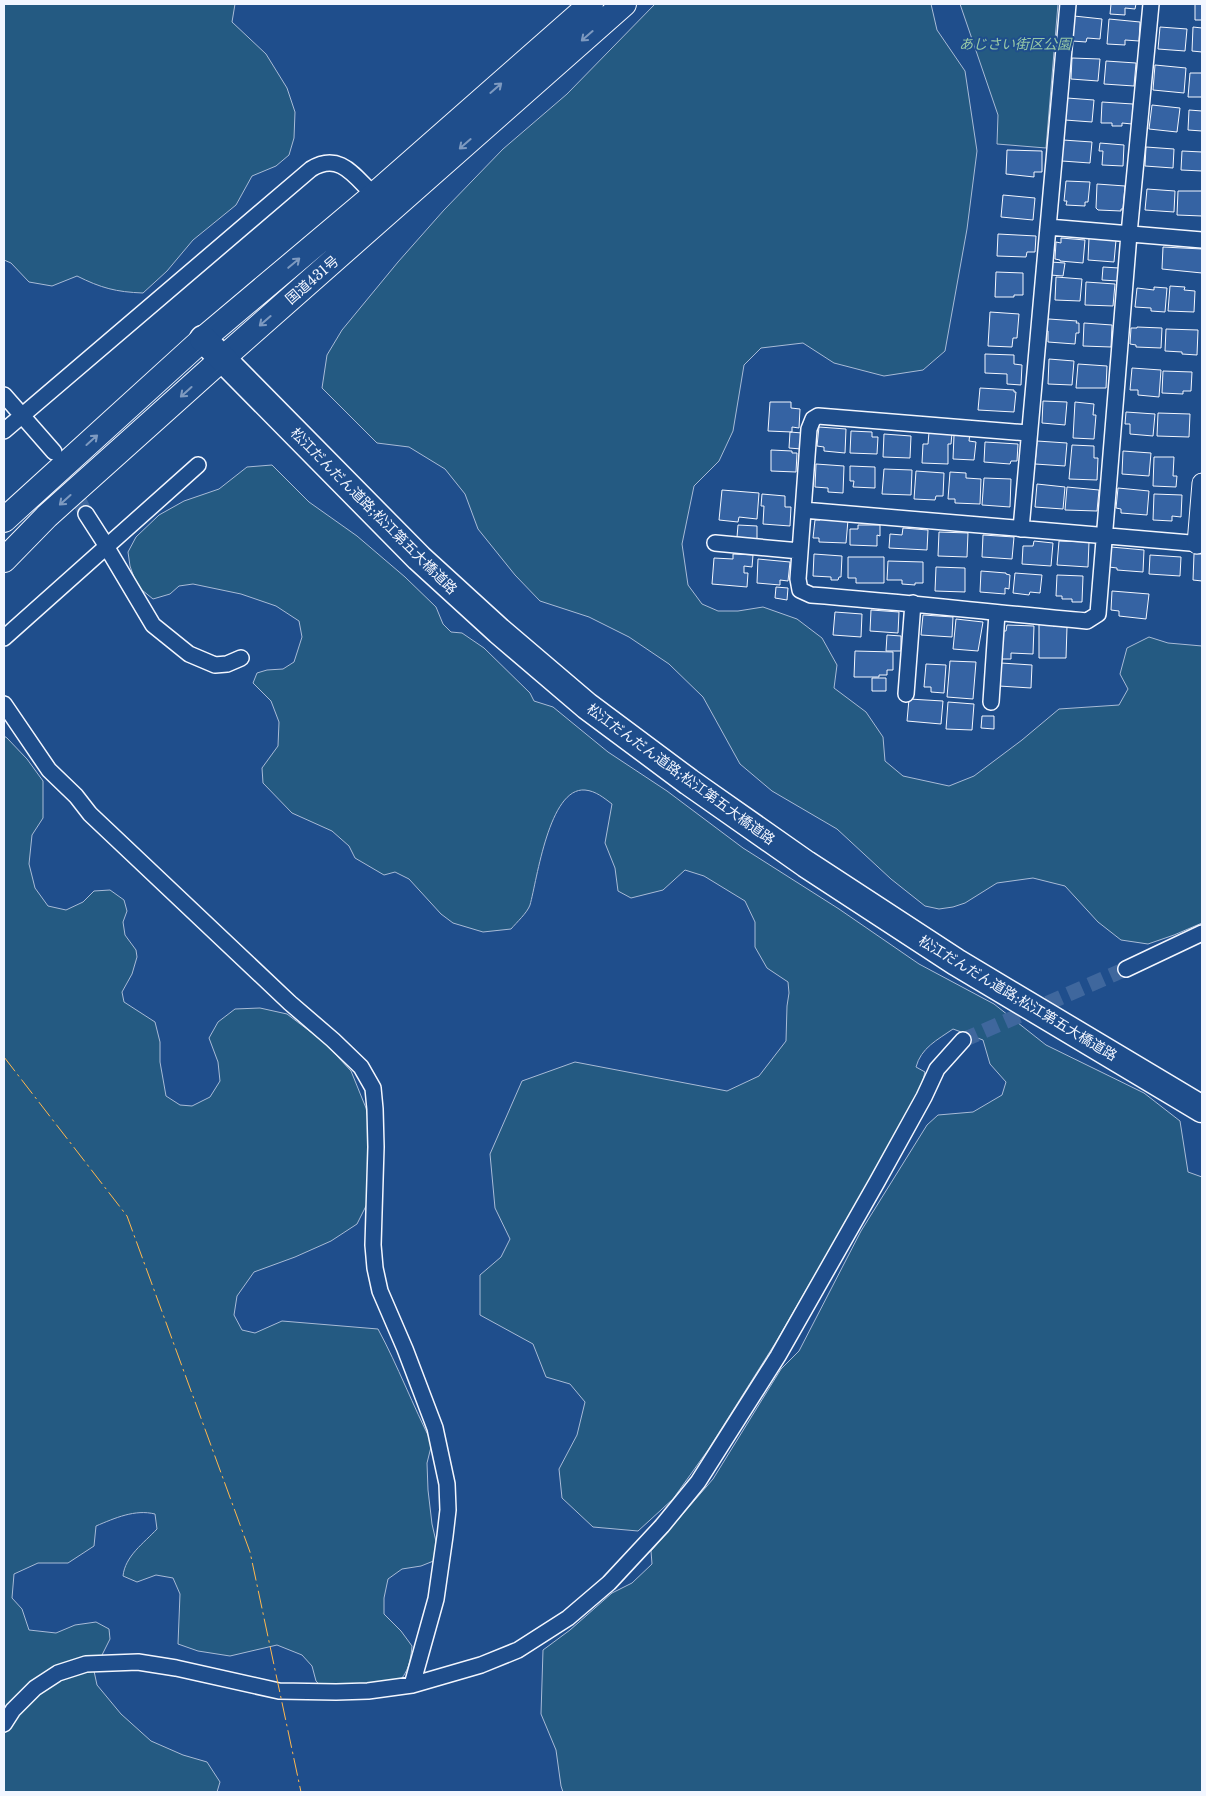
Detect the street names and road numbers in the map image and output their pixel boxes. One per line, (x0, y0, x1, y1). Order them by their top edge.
street label: 国道431号 (282, 252, 342, 308)
street label: 松江だんだん道路;松江第五大橋道路 (287, 424, 461, 598)
street label: 松江だんだん道路;松江第五大橋道路 (583, 700, 779, 848)
street label: 松江だんだん道路;松江第五大橋道路 (915, 931, 1121, 1065)

